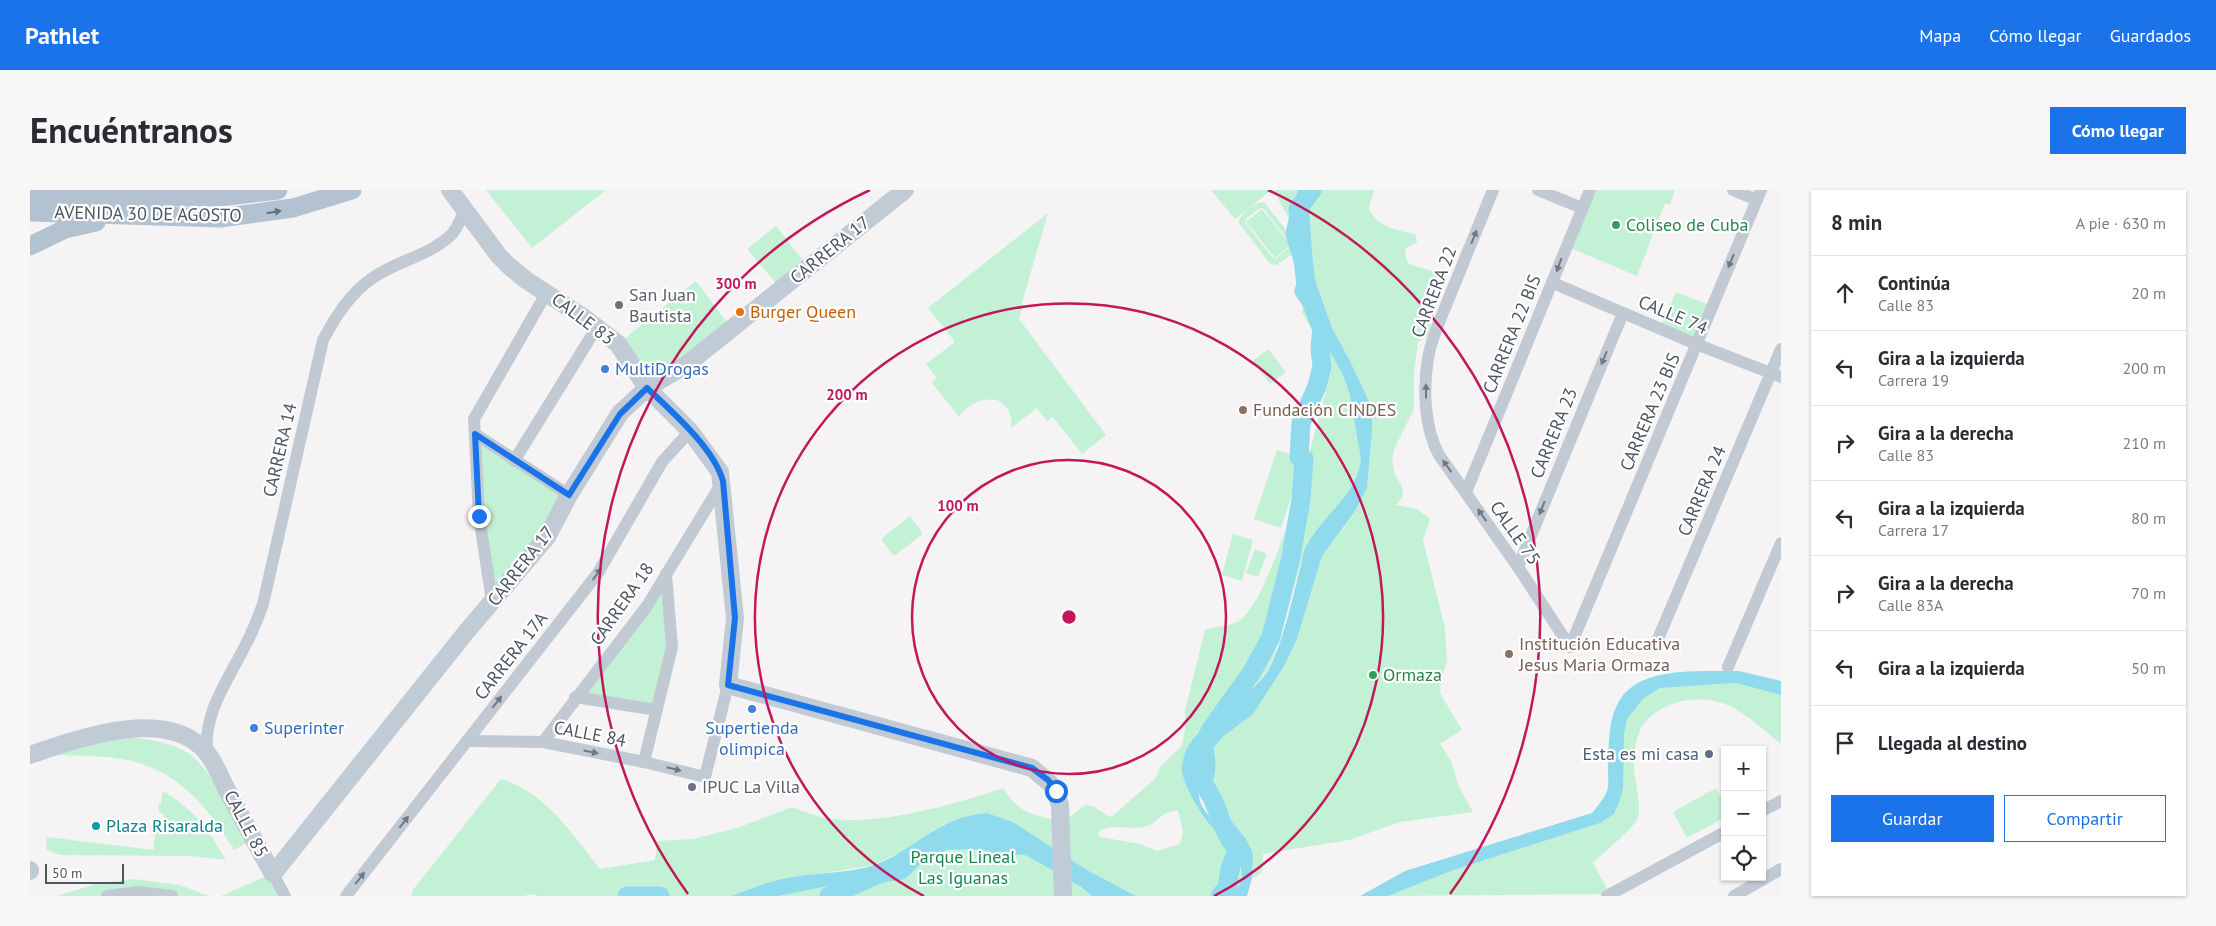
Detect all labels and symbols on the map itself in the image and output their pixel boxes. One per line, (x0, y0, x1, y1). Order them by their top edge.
street label: AVENIDA 30 DE AGOSTO (54, 200, 242, 227)
one-way arrow (266, 207, 282, 215)
street label: CARRERA 17 (785, 211, 874, 289)
place label: Coliseo de Cuba (1626, 213, 1748, 236)
marker: Coliseo de Cuba (1610, 219, 1622, 231)
one-way arrow (1470, 229, 1478, 244)
street label: CARRERA 22 (1406, 243, 1461, 341)
one-way arrow (1727, 254, 1735, 268)
one-way arrow (1555, 258, 1563, 273)
street label: CARRERA 22 BIS (1477, 271, 1546, 397)
text: 300 m (715, 274, 757, 293)
place label: San Juan Bautista (629, 283, 696, 327)
street label: CALLE 83 (547, 287, 619, 350)
street label: CALLE 74 (1635, 290, 1711, 339)
marker: San Juan Bautista (613, 299, 625, 311)
place label: Burger Queen (750, 300, 856, 323)
marker: Burger Queen (734, 306, 746, 318)
street label: CARRERA 23 BIS (1614, 349, 1685, 474)
one-way arrow (1600, 351, 1608, 365)
place label: MultiDrogas (615, 357, 709, 380)
marker: MultiDrogas (599, 363, 611, 375)
one-way arrow (1423, 383, 1431, 399)
street label: CARRERA 23 (1525, 384, 1582, 482)
text: 200 m (826, 385, 868, 404)
place label: Fundación CINDES (1253, 398, 1396, 421)
street label: CARRERA 14 (258, 400, 302, 499)
marker: Fundación CINDES (1237, 404, 1249, 416)
street label: CARRERA 24 (1672, 442, 1731, 539)
one-way arrow (1442, 459, 1452, 473)
text: 100 m (937, 496, 979, 515)
street label: CALLE 75 (1485, 496, 1546, 569)
one-way arrow (1538, 501, 1546, 515)
route end (468, 505, 491, 528)
one-way arrow (1477, 508, 1487, 522)
street label: CARRERA 17 (482, 521, 559, 611)
street label: CARRERA 18 (585, 558, 658, 650)
one-way arrow (592, 567, 602, 581)
street label: CARRERA 17A (469, 607, 552, 704)
centre of rings (1060, 608, 1078, 626)
place label: Institución Educativa Jesus Maria Ormaza (1518, 632, 1680, 676)
marker: Institución Educativa Jesus Maria Ormaza (1503, 648, 1515, 660)
place label: Ormaza (1383, 663, 1442, 686)
marker: Ormaza (1367, 669, 1379, 681)
one-way arrow (492, 696, 503, 709)
marker: Supertienda olimpica (746, 703, 758, 715)
street label: CALLE 84 (552, 715, 628, 752)
place label: Superinter (264, 716, 344, 739)
place label: Supertienda olimpica (705, 716, 799, 760)
marker: Superinter (248, 722, 260, 734)
place label: Esta es mi casa (1583, 742, 1699, 765)
one-way arrow (583, 748, 599, 756)
marker: Esta es mi casa (1703, 748, 1715, 760)
one-way arrow (667, 766, 682, 774)
place label: IPUC La Villa (702, 775, 800, 798)
route start (1045, 780, 1068, 803)
marker: IPUC La Villa (686, 781, 698, 793)
street label: CALLE 85 (219, 786, 274, 861)
place label: Plaza Risaralda (106, 814, 223, 837)
one-way arrow (399, 815, 409, 829)
marker: Plaza Risaralda (90, 820, 102, 832)
park label: Parque Lineal Las Iguanas (910, 845, 1016, 889)
scale bar (45, 861, 124, 884)
one-way arrow (355, 872, 366, 885)

